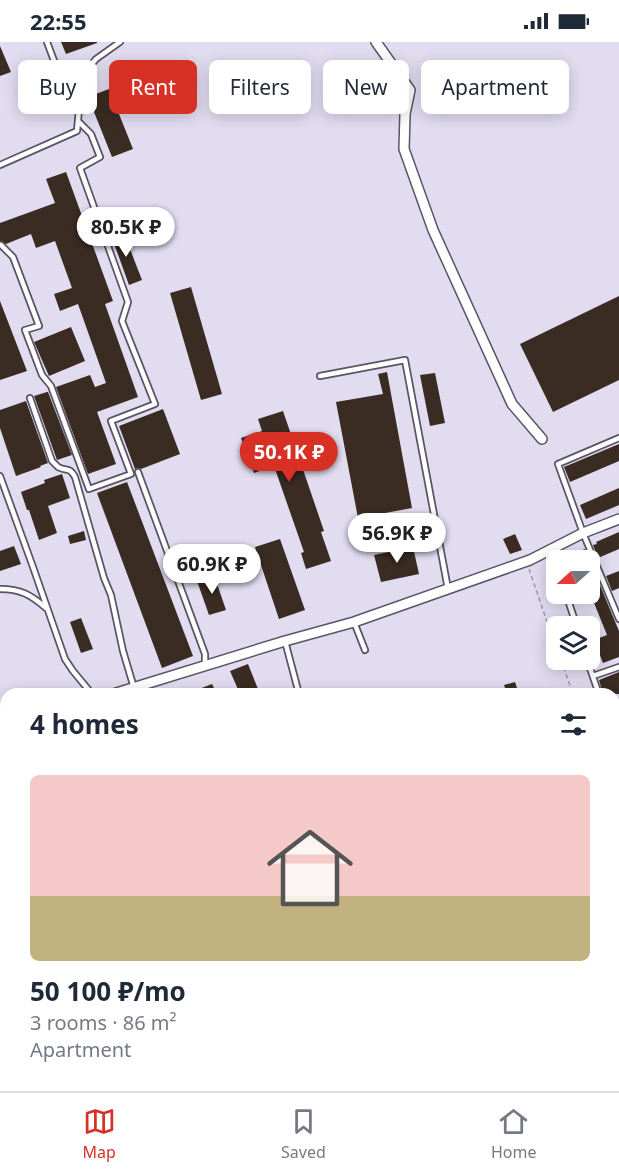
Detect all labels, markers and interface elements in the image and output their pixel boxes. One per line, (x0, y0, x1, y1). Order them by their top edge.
text: 22:55 (30, 6, 87, 36)
chip: Buy (18, 60, 97, 114)
chip: Rent (109, 60, 197, 114)
chip: Filters (209, 60, 311, 114)
chip: New (323, 60, 409, 114)
chip: Apartment (421, 60, 569, 114)
pin: 80.5K ₽ (71, 207, 181, 258)
text: 80.5K ₽ (91, 213, 161, 240)
pin: 50.1K ₽ (234, 432, 344, 483)
text: 50.1K ₽ (254, 438, 324, 465)
pin: 56.9K ₽ (342, 513, 452, 564)
text: 56.9K ₽ (362, 519, 432, 546)
pin: 60.9K ₽ (157, 544, 267, 595)
text: 60.9K ₽ (177, 550, 247, 577)
north arrow (546, 550, 600, 604)
map controls (546, 550, 600, 670)
button: layers (546, 616, 600, 670)
text: 4 homes (30, 706, 139, 742)
icon: filters (557, 708, 590, 741)
icon: home (256, 814, 364, 922)
text: 50 100 ₽/mo (30, 973, 186, 1009)
text: 3 rooms · 86 m² (30, 1009, 177, 1036)
text: Apartment (30, 1036, 131, 1063)
tab: Map (83, 1105, 116, 1163)
tab: Saved (281, 1105, 326, 1163)
tab: Home (491, 1105, 536, 1163)

